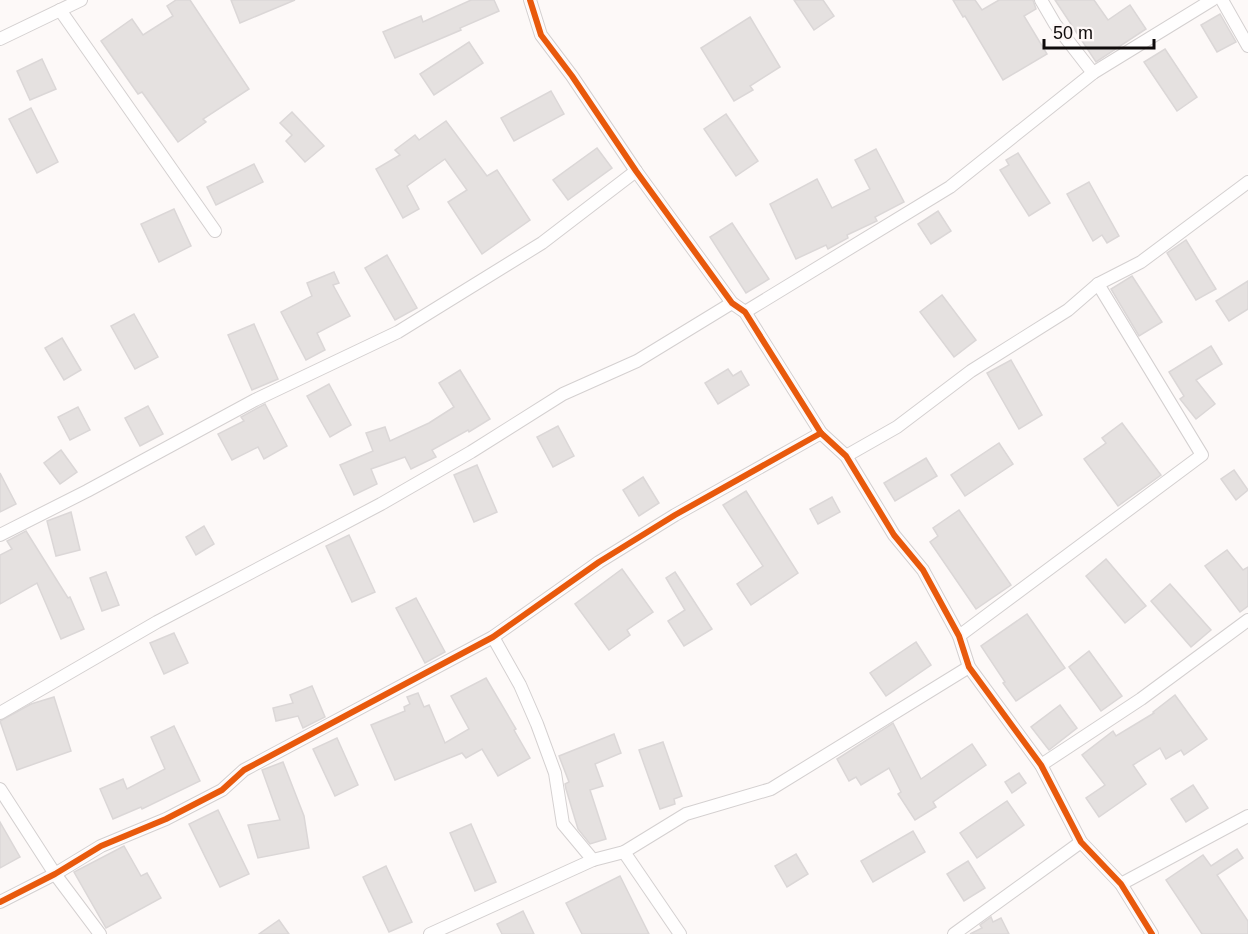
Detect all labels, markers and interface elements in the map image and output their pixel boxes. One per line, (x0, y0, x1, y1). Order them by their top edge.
scale bar (1044, 12, 1154, 50)
text: 50 m (1053, 23, 1093, 43)

